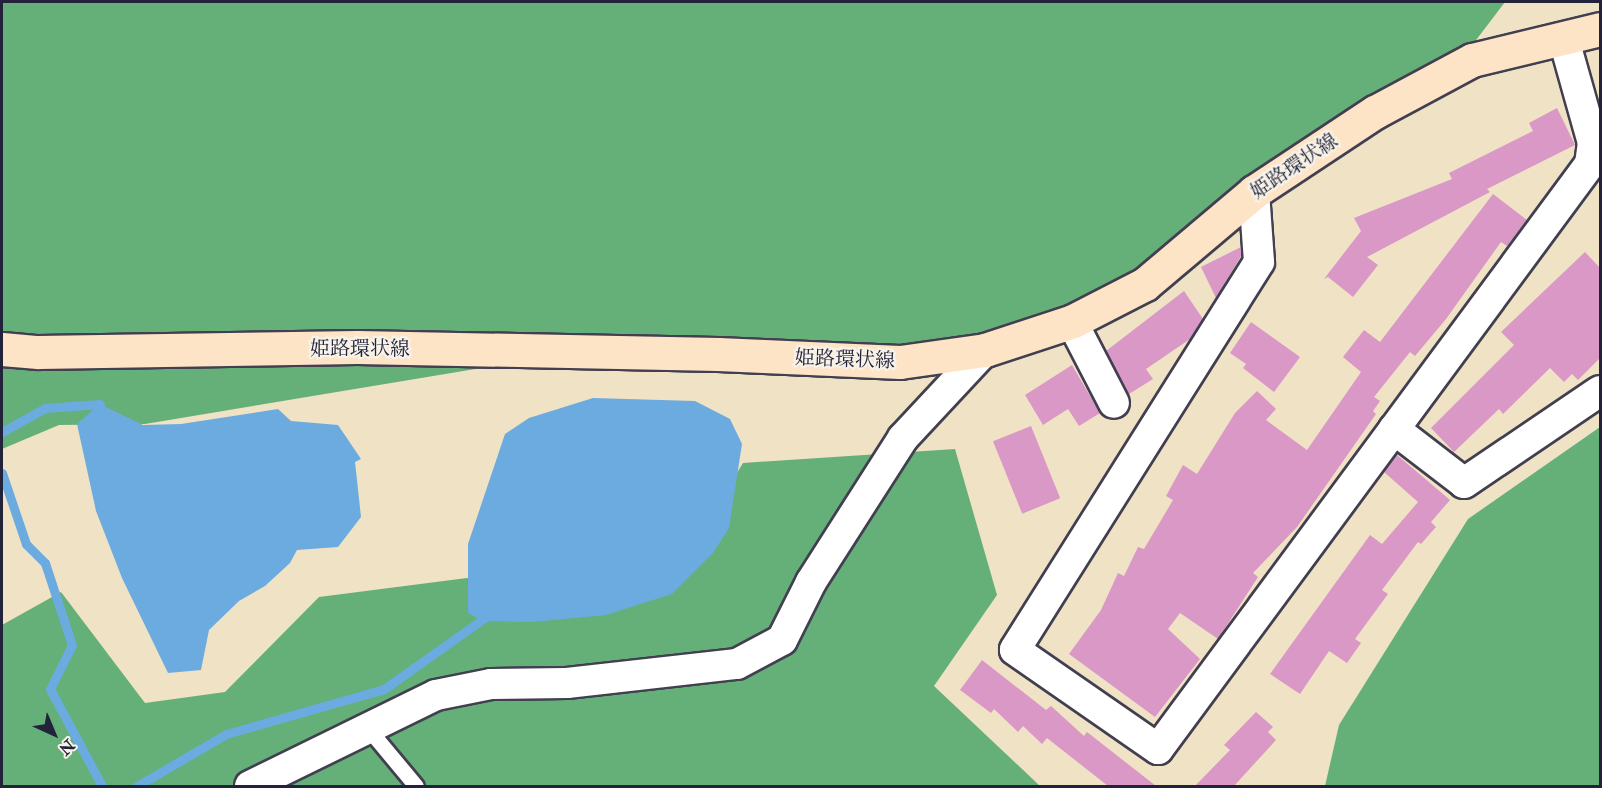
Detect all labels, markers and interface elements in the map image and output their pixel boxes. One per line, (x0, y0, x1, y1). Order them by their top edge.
street label: 姫路環状線 (1246, 128, 1342, 204)
street label: 姫路環状線 (310, 336, 410, 360)
street label: 姫路環状線 (795, 345, 895, 373)
north arrow (24, 704, 84, 764)
text: N (54, 735, 79, 759)

